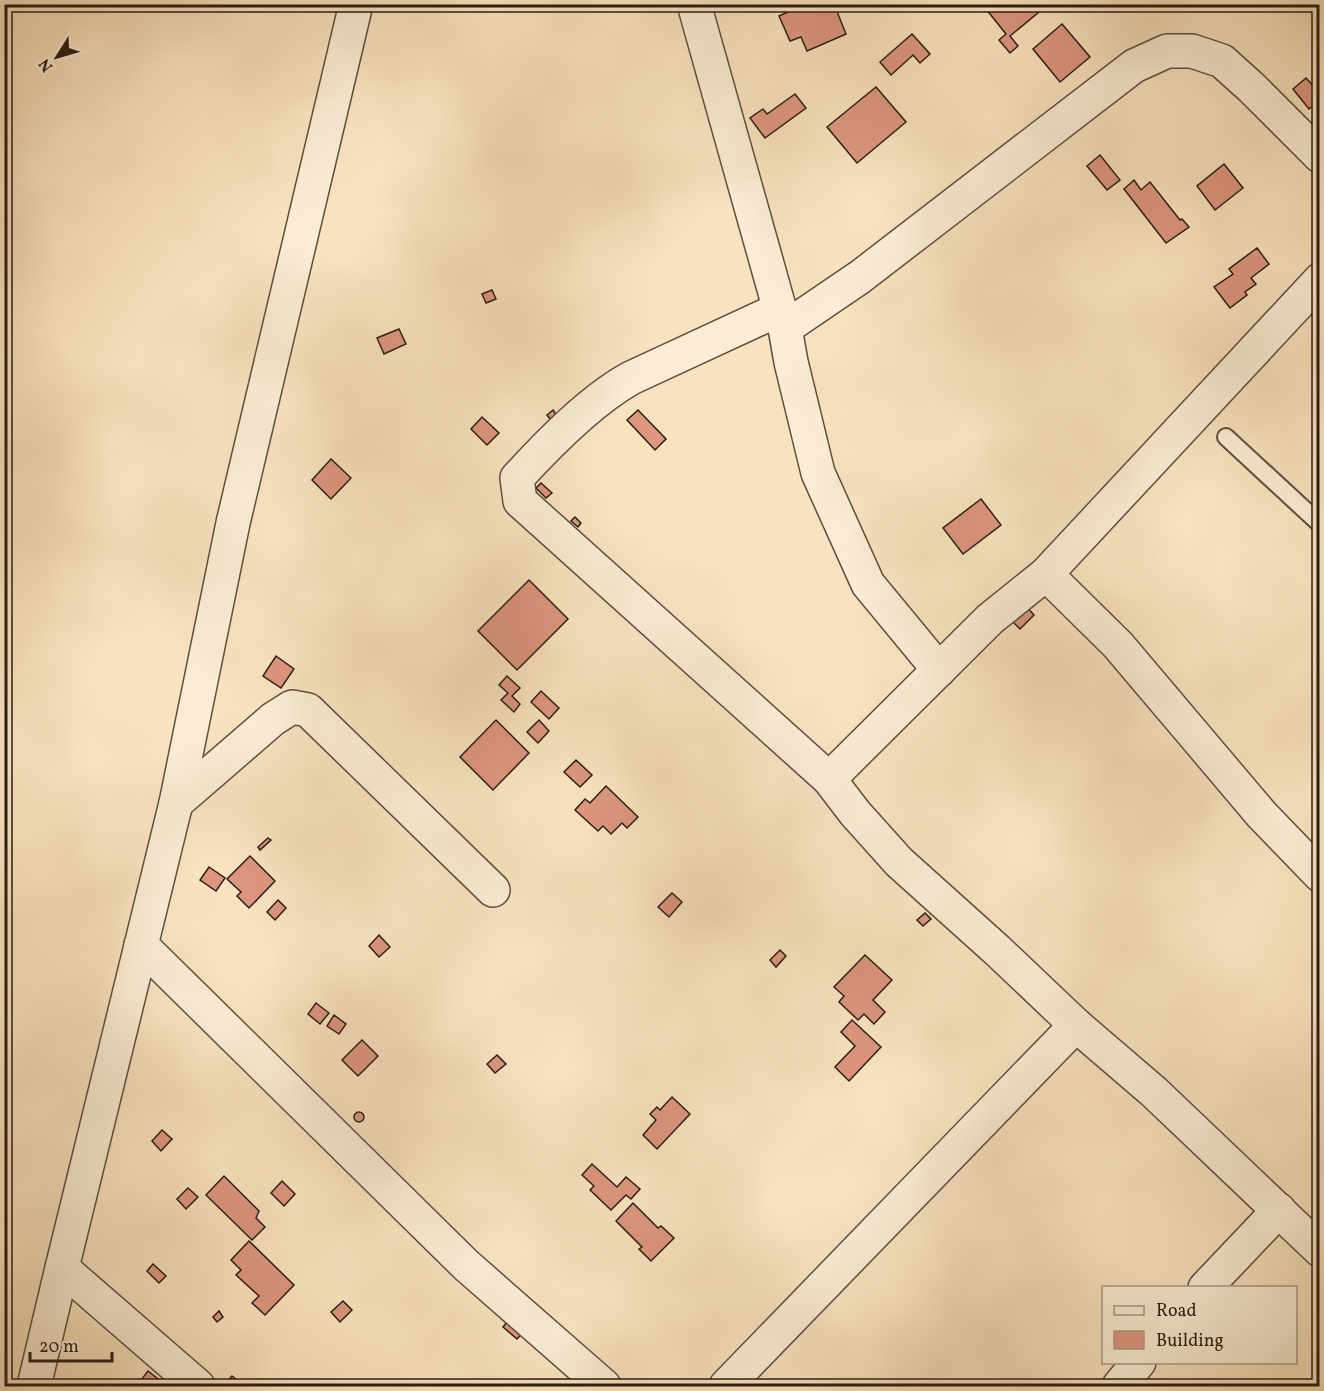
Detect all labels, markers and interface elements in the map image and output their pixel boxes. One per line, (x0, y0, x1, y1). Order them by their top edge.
north arrow (27, 27, 87, 87)
text: N (34, 53, 59, 76)
legend (1102, 1286, 1297, 1364)
text: Road (1156, 1299, 1197, 1324)
scale bar (30, 1325, 112, 1363)
text: Building (1156, 1329, 1224, 1354)
text: 20 m (39, 1335, 79, 1360)

